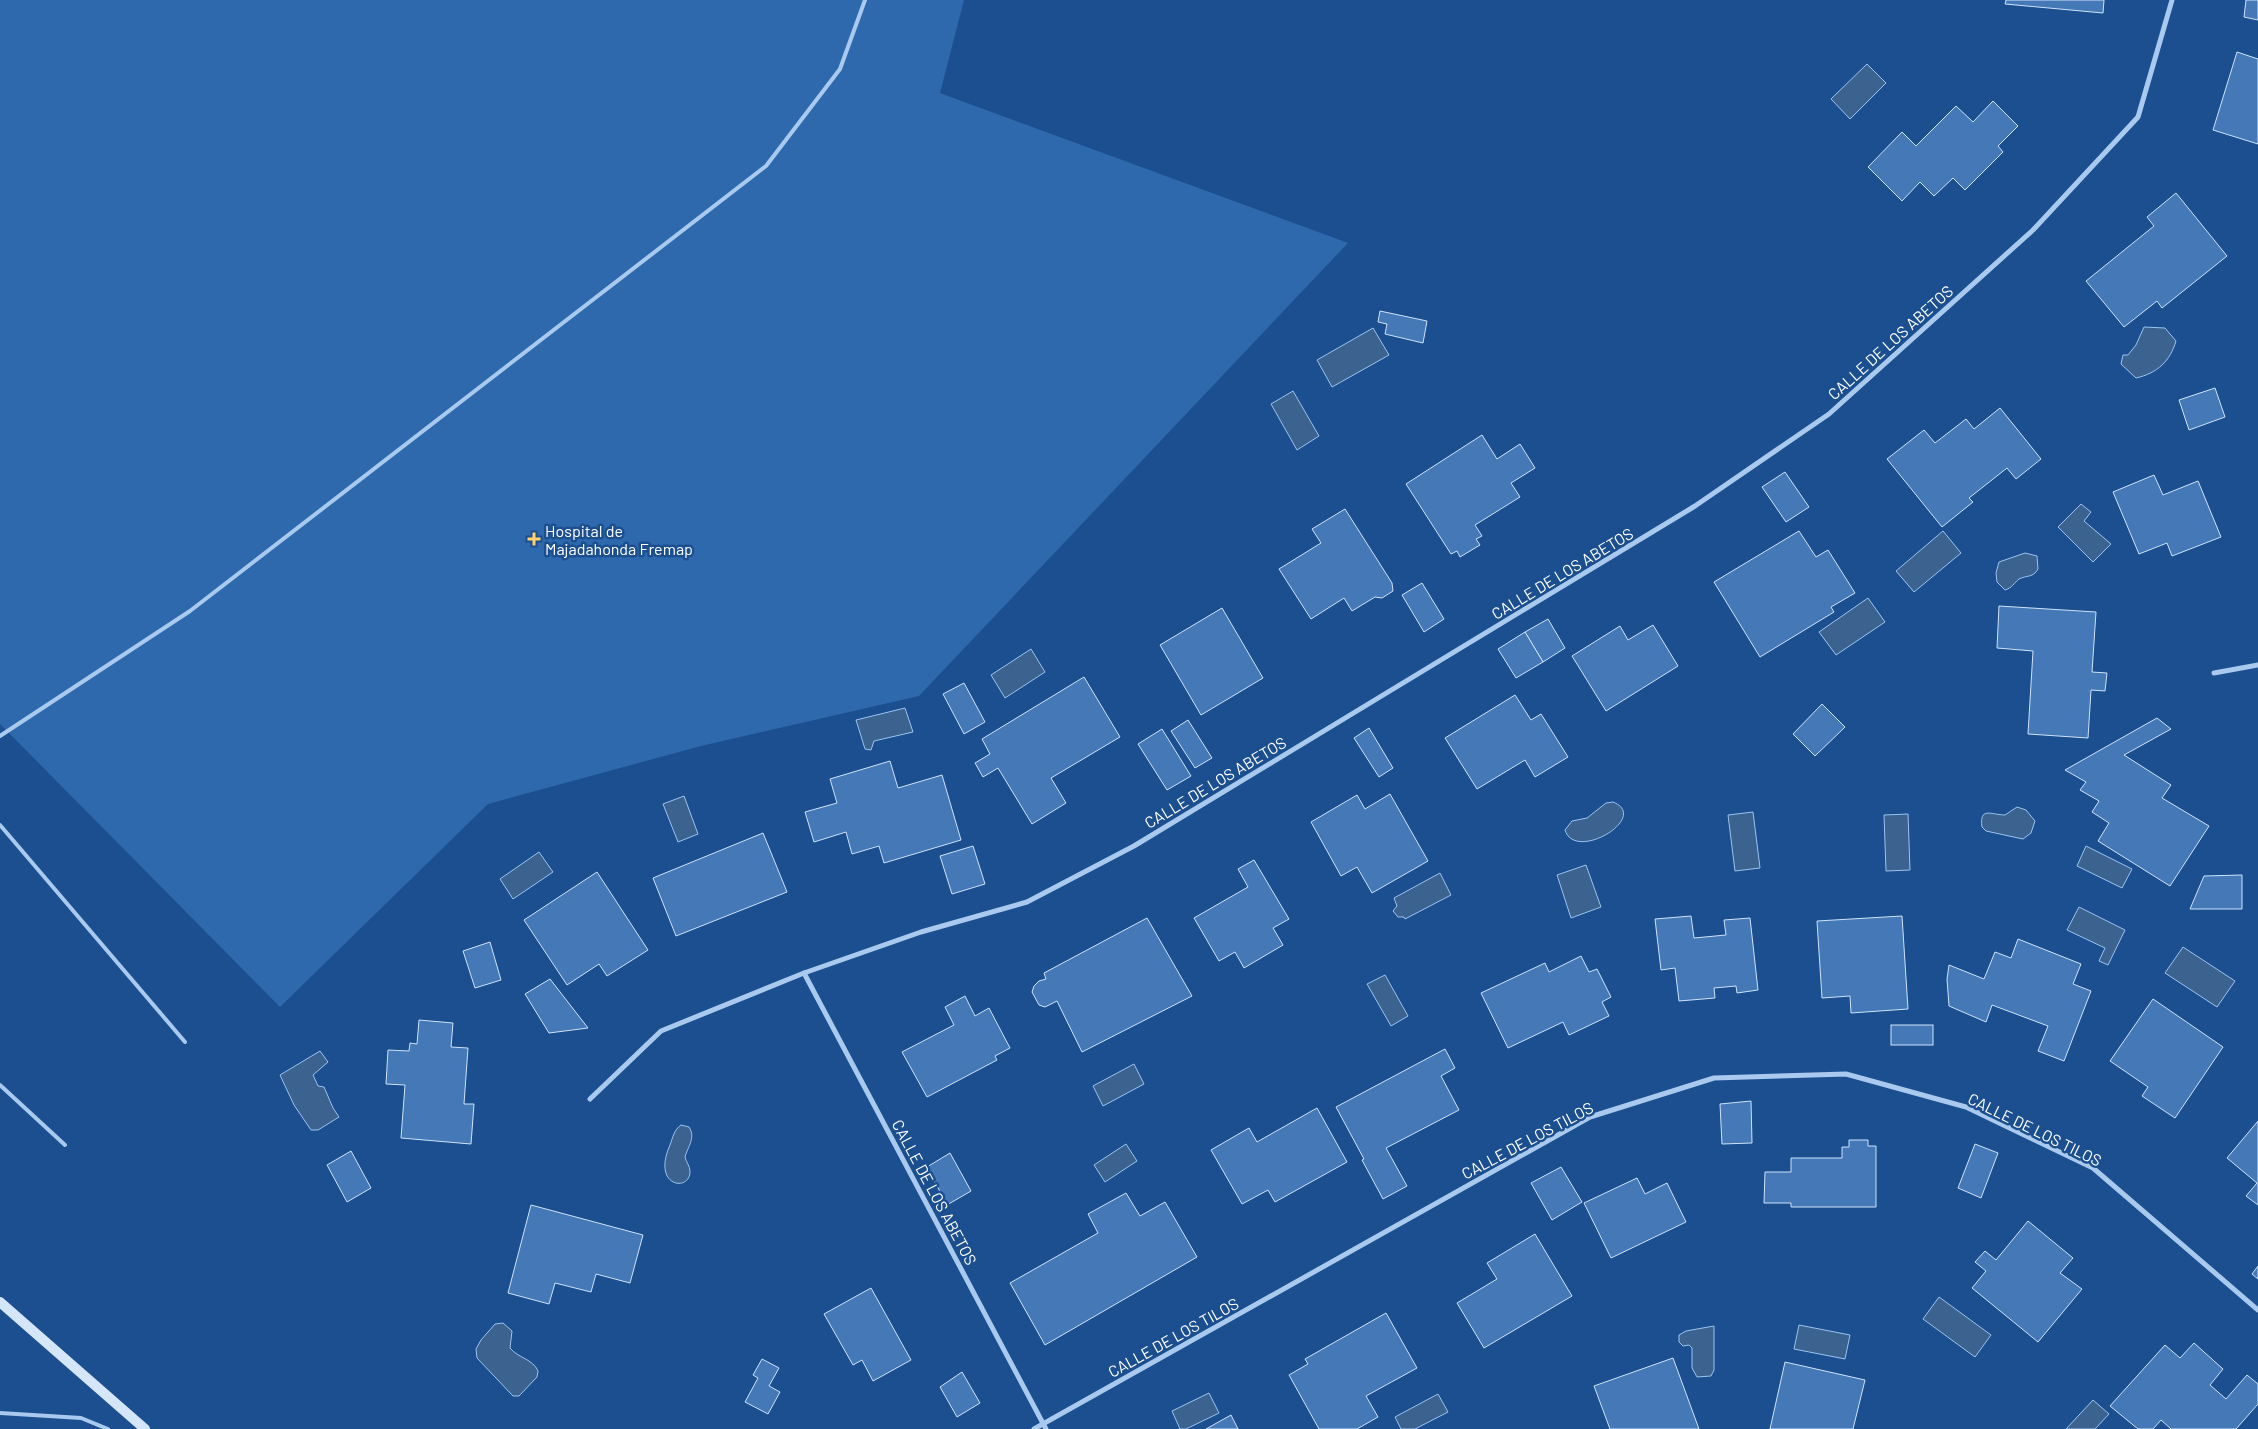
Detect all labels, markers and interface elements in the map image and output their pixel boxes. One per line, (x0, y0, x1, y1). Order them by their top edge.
street label: CALLE DE LOS ABETOS (1824, 281, 1956, 403)
place label: Hospital de Majadahonda Fremap (545, 521, 693, 558)
street label: CALLE DE LOS ABETOS (1488, 523, 1636, 623)
marker: Hospital de Majadahonda Fremap (527, 532, 541, 546)
street label: CALLE DE LOS ABETOS (1141, 732, 1289, 832)
street label: CALLE DE LOS TILOS (1965, 1088, 2105, 1170)
street label: CALLE DE LOS TILOS (1458, 1097, 1596, 1183)
street label: CALLE DE LOS ABETOS (889, 1116, 981, 1268)
street label: CALLE DE LOS TILOS (1104, 1293, 1242, 1381)

